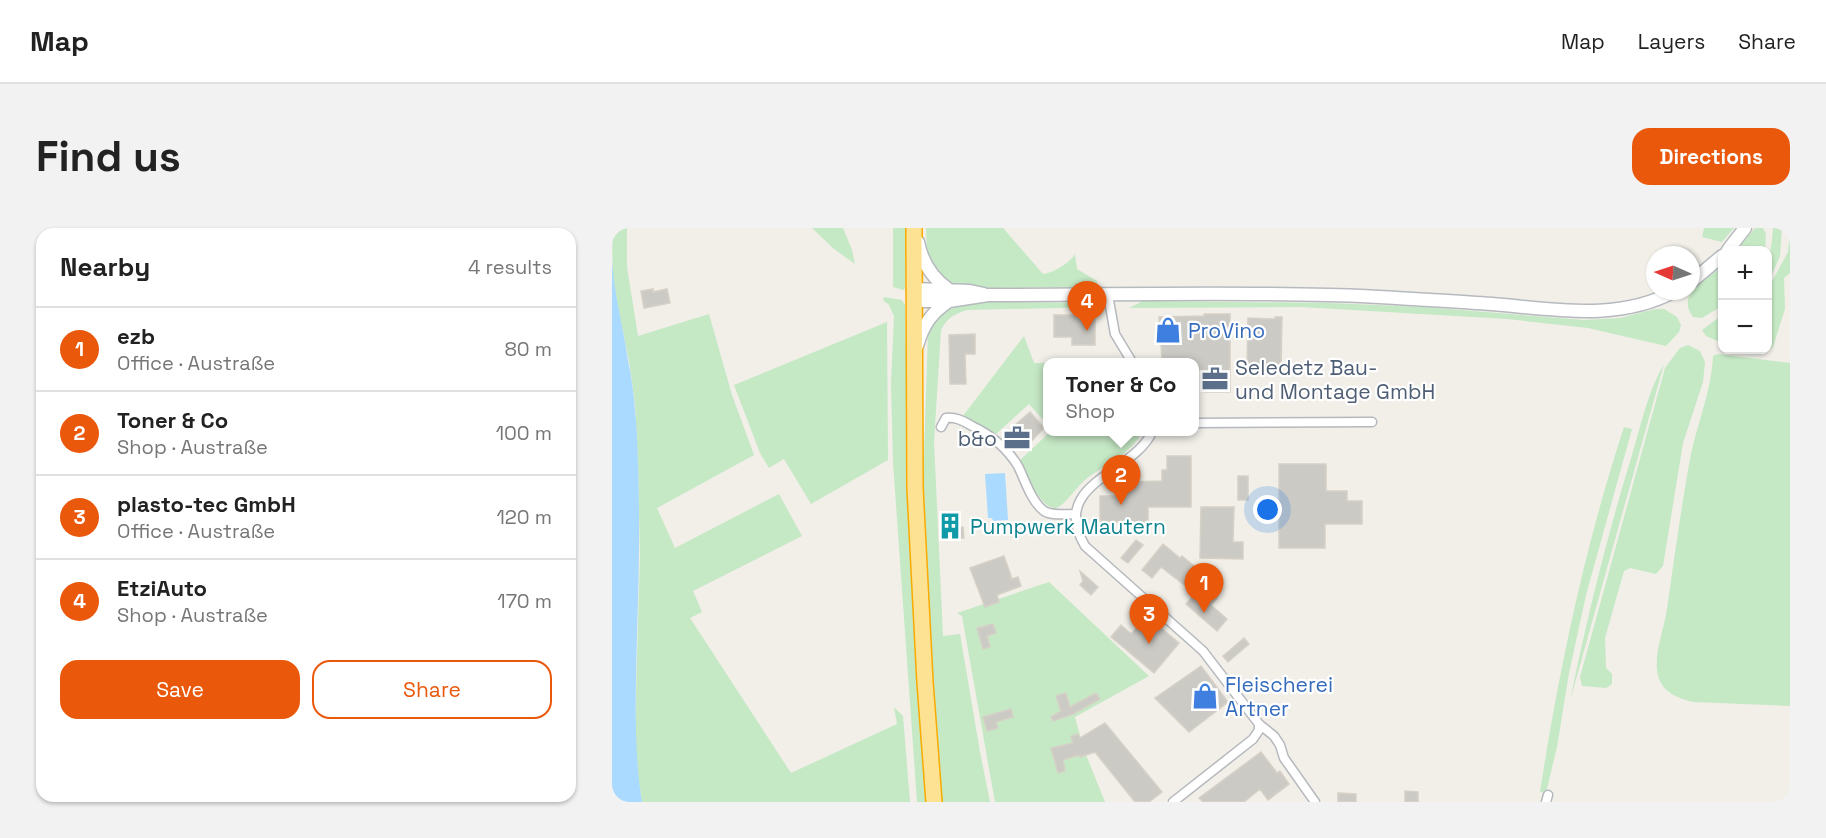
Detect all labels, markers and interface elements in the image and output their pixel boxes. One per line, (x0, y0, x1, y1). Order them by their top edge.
text: Map (30, 23, 89, 59)
text: Map (1561, 28, 1605, 55)
text: Layers (1638, 28, 1705, 55)
text: Share (1738, 28, 1796, 55)
button: Directions (1632, 128, 1790, 185)
text: Find us (36, 130, 181, 183)
north arrow (1646, 246, 1700, 300)
map controls (1718, 246, 1772, 354)
button: + (1718, 246, 1772, 300)
text: Nearby (60, 250, 150, 284)
text: 4 results (468, 254, 552, 280)
pin: 4 (1068, 282, 1106, 331)
button: − (1718, 300, 1772, 354)
shop icon: ProVino (1153, 315, 1183, 345)
place label: ProVino (1188, 317, 1265, 344)
text: ezb (117, 322, 155, 350)
text: 1 (75, 336, 84, 362)
text: 80 m (504, 336, 552, 362)
text: Office · Austraße (117, 350, 275, 376)
place label: Seledetz Bau- und Montage GmbH (1235, 354, 1435, 405)
popup (1043, 358, 1199, 436)
office icon: Seledetz Bau- und Montage GmbH (1200, 364, 1230, 394)
text: Toner & Co (1065, 370, 1177, 398)
text: Shop (1065, 398, 1115, 424)
text: Toner & Co (117, 406, 228, 434)
text: 2 (74, 420, 85, 446)
text: 100 m (496, 420, 552, 446)
office icon: b&o (1002, 423, 1032, 453)
place label: b&o (958, 425, 997, 452)
text: Shop · Austraße (117, 434, 268, 460)
pin: 2 (1102, 456, 1140, 505)
text: plasto-tec GmbH (117, 490, 296, 518)
your location (1253, 495, 1282, 524)
text: 3 (73, 504, 86, 530)
text: 120 m (496, 504, 552, 530)
building icon: Pumpwerk Mautern (935, 511, 965, 541)
place label: Pumpwerk Mautern (970, 513, 1166, 540)
text: Office · Austraße (117, 518, 275, 544)
pin: 1 (1184, 564, 1224, 613)
text: EtziAuto (117, 574, 207, 602)
text: 4 (73, 588, 86, 614)
text: 170 m (497, 588, 552, 614)
pin: 3 (1130, 594, 1168, 644)
text: Shop · Austraße (117, 602, 268, 628)
button: Save (60, 660, 300, 719)
button: Share (312, 660, 552, 719)
place label: Fleischerei Artner (1225, 671, 1333, 722)
shop icon: Fleischerei Artner (1190, 681, 1220, 711)

